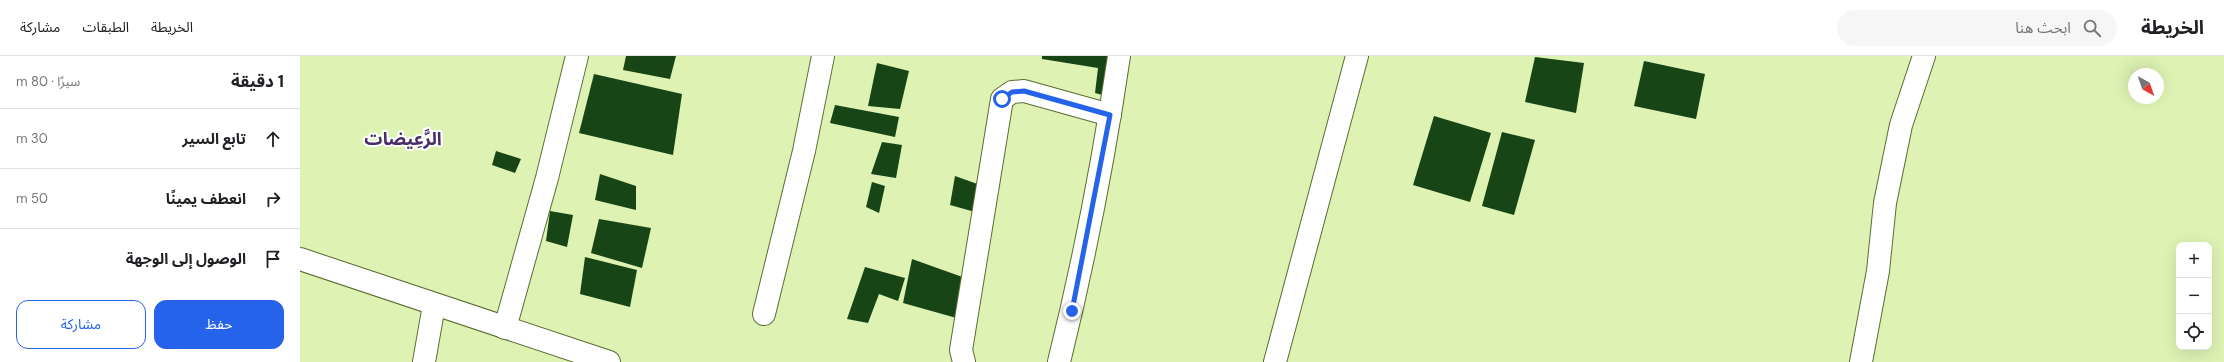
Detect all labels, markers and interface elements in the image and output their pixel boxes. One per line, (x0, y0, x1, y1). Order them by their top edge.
search box (1837, 10, 2117, 46)
text: الخريطة (2141, 15, 2204, 40)
icon: search (2081, 17, 2103, 39)
text: مشاركة (20, 18, 60, 36)
text: الطبقات (82, 18, 129, 36)
text: الخريطة (151, 18, 193, 36)
text: ابحث هنا (2015, 18, 2071, 38)
north arrow (2128, 68, 2164, 104)
text: 1 دقيقة (231, 70, 284, 92)
text: سيرًا · 80 m (16, 73, 80, 90)
route start (993, 90, 1011, 108)
district label: الرَّعِيضات (364, 127, 442, 151)
icon: ahead (262, 128, 284, 150)
text: تابع السير (182, 129, 246, 149)
text: 30 m (16, 130, 48, 147)
icon: right (262, 188, 284, 210)
text: انعطف يمينًا (166, 189, 246, 209)
text: 50 m (16, 190, 48, 207)
map controls (2176, 242, 2212, 350)
button: + (2176, 242, 2212, 278)
icon: arrive (262, 248, 284, 270)
text: الوصول إلى الوجهة (126, 249, 246, 269)
button: − (2176, 278, 2212, 314)
button: مشاركة (16, 300, 146, 349)
button: حفظ (154, 300, 284, 349)
route end (1063, 302, 1081, 320)
button: locate (2176, 314, 2212, 350)

